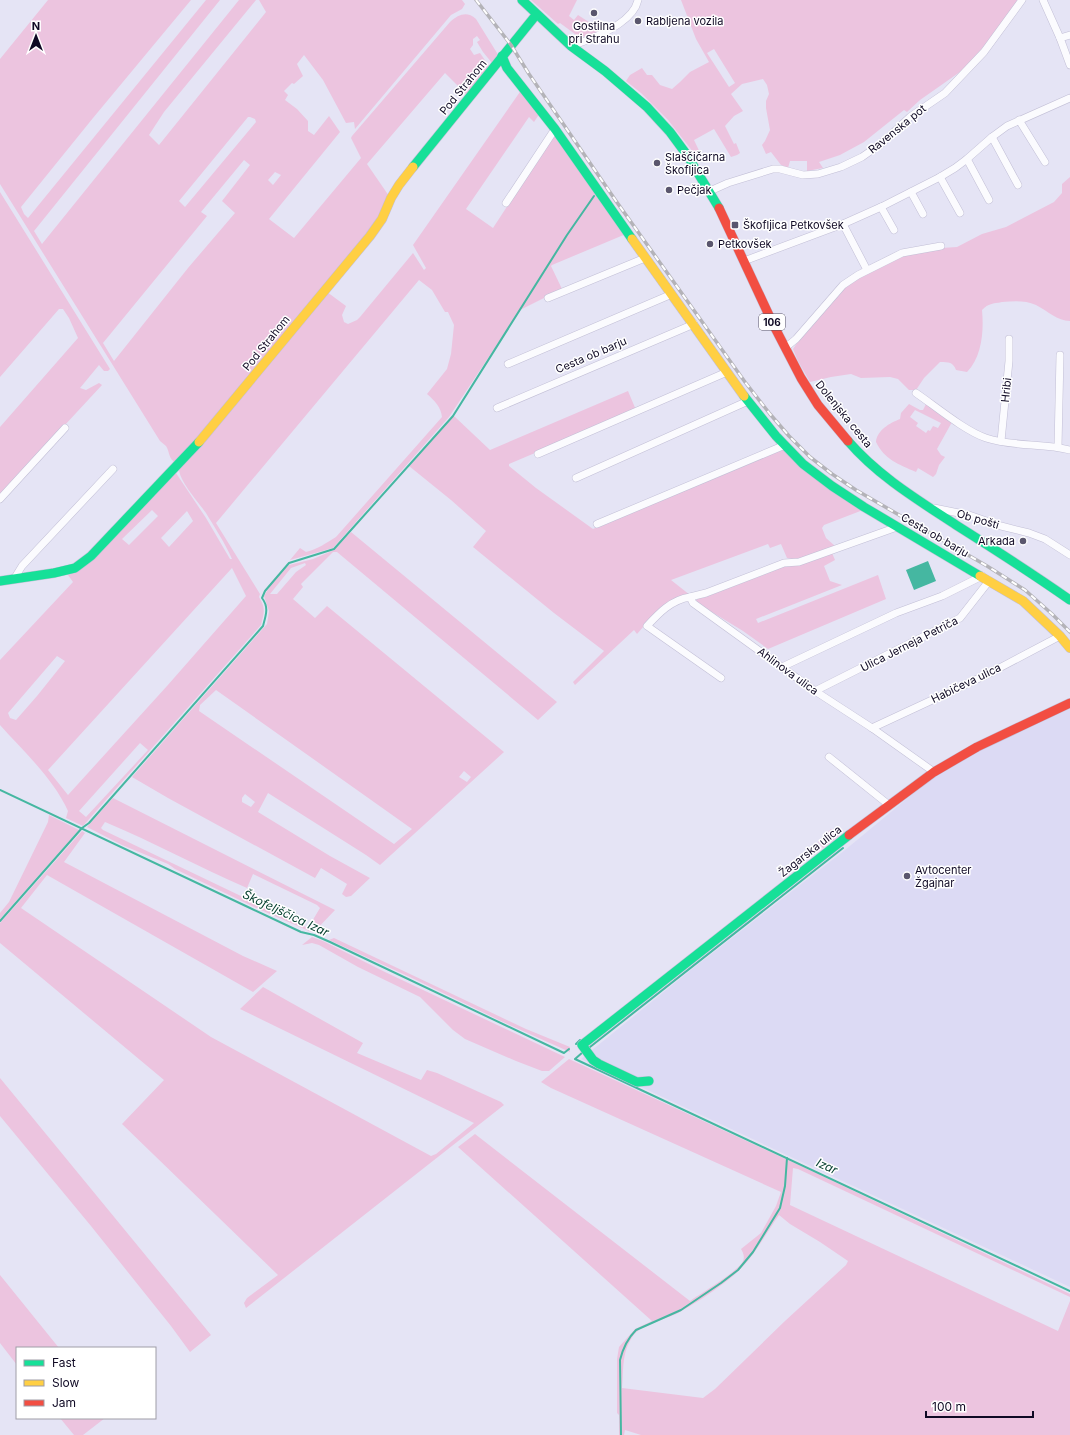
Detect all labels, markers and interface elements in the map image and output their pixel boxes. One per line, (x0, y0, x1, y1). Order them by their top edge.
marker: Gostilna pri Strahu (589, 8, 599, 18)
place label: Rabljena vozila (646, 14, 723, 28)
north arrow (16, 16, 56, 56)
marker: Rabljena vozila (633, 16, 643, 26)
text: N (32, 19, 40, 33)
place label: Gostilna pri Strahu (569, 19, 619, 46)
street label: Pod Strahom (436, 57, 490, 117)
street label: Ravenska pot (865, 101, 929, 156)
place label: Slaščičarna Škofljica (665, 150, 725, 177)
marker: Slaščičarna Škofljica (652, 158, 662, 168)
place label: Pečjak (677, 183, 712, 197)
marker: Pečjak (664, 185, 674, 195)
place label: Škofljica Petkovšek (743, 218, 844, 232)
marker: Škofljica Petkovšek (730, 220, 740, 230)
place label: Petkovšek (718, 237, 772, 251)
marker: Petkovšek (705, 239, 715, 249)
street label: Pod Strahom (239, 313, 293, 373)
road number: 106 (759, 314, 785, 330)
street label: Cesta ob barju (553, 334, 629, 376)
street label: Hribi (998, 377, 1014, 403)
street label: Dolenjska cesta (813, 378, 875, 450)
street label: Ob pošti (955, 506, 1001, 532)
street label: Cesta ob barju (899, 510, 971, 560)
place label: Arkada (978, 534, 1015, 548)
marker: Arkada (1018, 536, 1028, 546)
street label: Ulica Jerneja Petriča (858, 613, 960, 675)
street label: Ahlinova ulica (755, 644, 821, 698)
street label: Habičeva ulica (929, 660, 1003, 706)
street label: Žagarska ulica (776, 822, 844, 880)
place label: Avtocenter Žgajnar (915, 863, 972, 890)
marker: Avtocenter Žgajnar (902, 871, 912, 881)
water label: Škofeljščica Izar (241, 886, 332, 940)
water label: Izar (814, 1155, 840, 1178)
legend (16, 1347, 156, 1419)
text: Fast (52, 1355, 76, 1370)
text: Slow (52, 1375, 80, 1390)
scale bar (926, 1393, 1033, 1419)
text: Jam (52, 1395, 76, 1410)
text: 100 m (932, 1399, 966, 1414)

